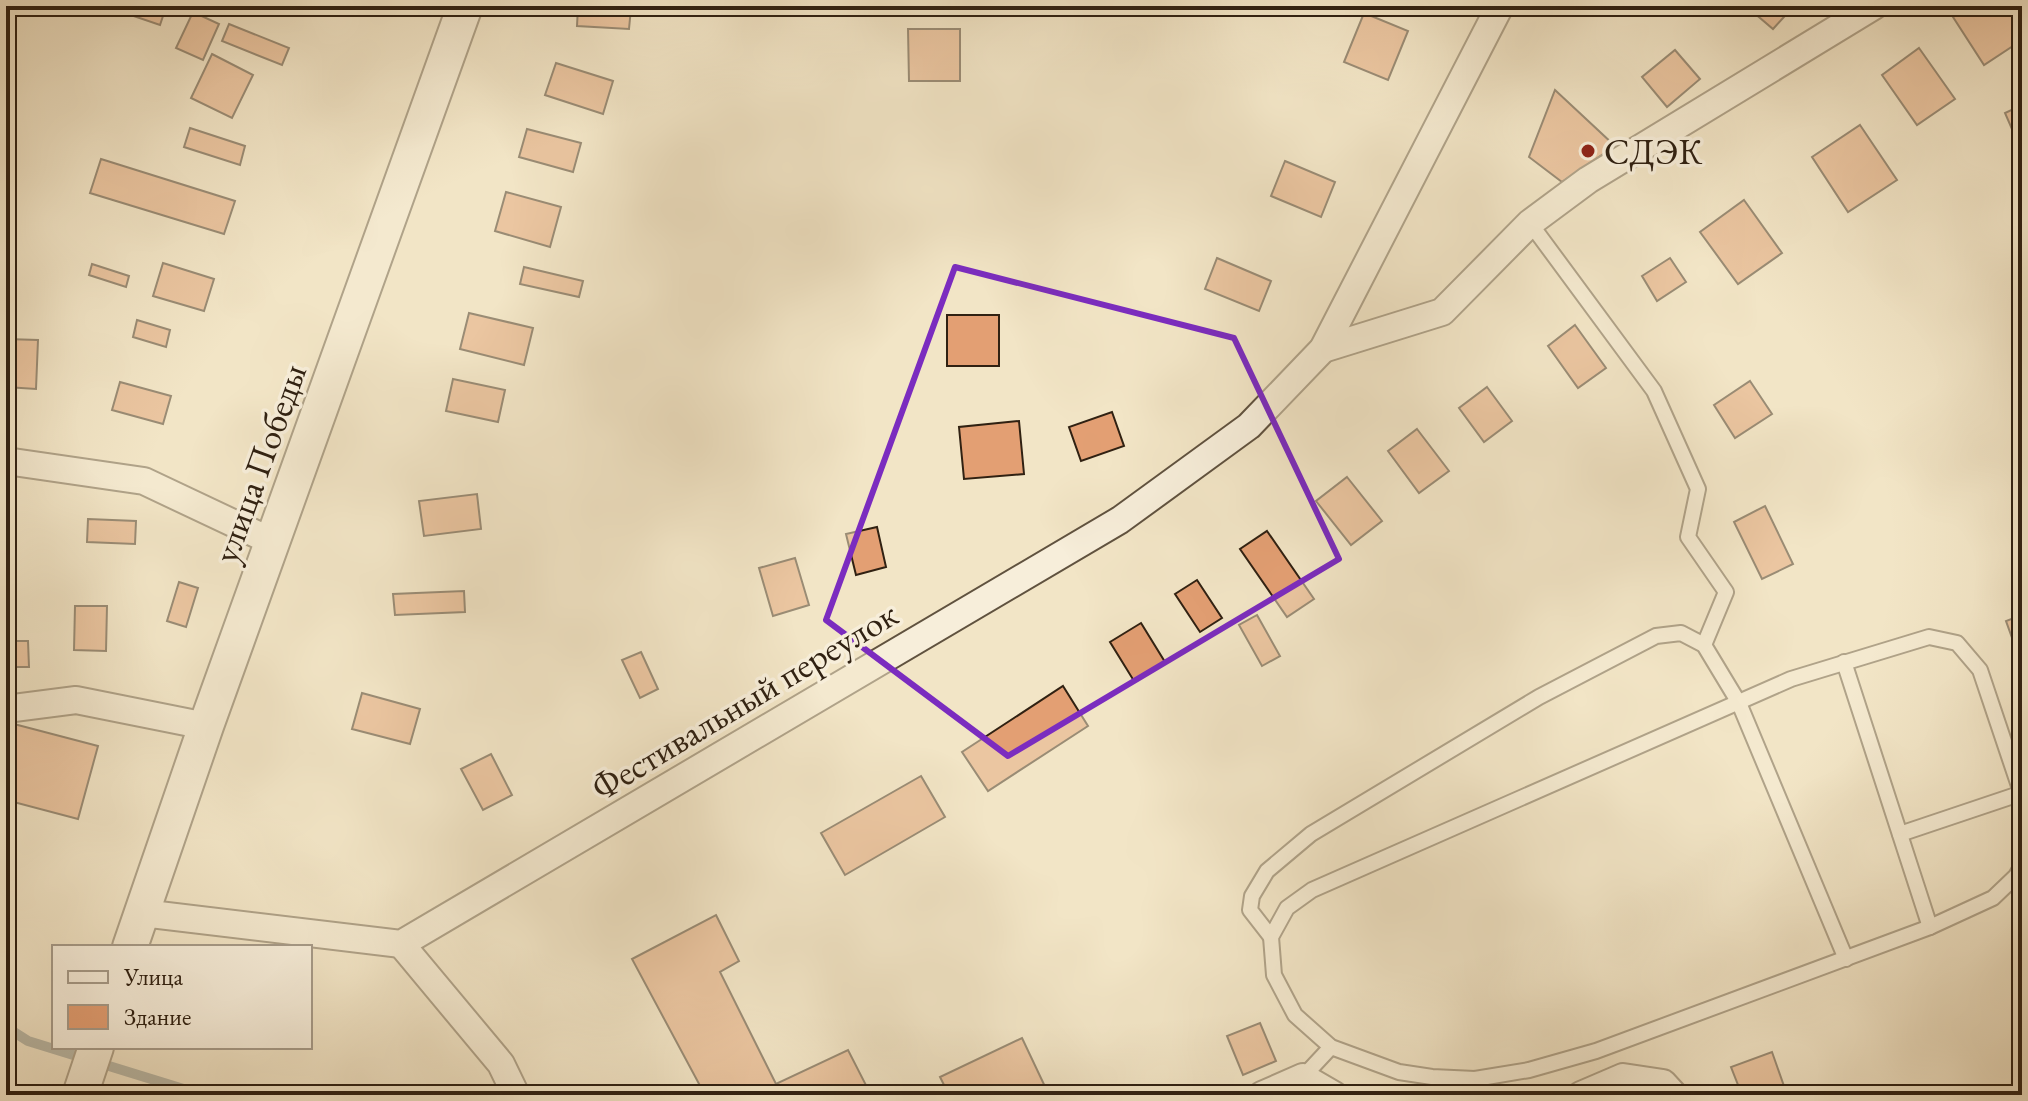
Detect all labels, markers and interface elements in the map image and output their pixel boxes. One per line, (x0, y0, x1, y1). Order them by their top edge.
place label: СДЭК (1604, 128, 1702, 175)
marker: СДЭК (1579, 142, 1597, 160)
street label: улица Победы (202, 357, 317, 569)
street label: Фестивальный переулок (582, 590, 906, 811)
legend (52, 945, 312, 1049)
text: Улица (123, 961, 183, 992)
text: Здание (124, 1001, 191, 1032)

